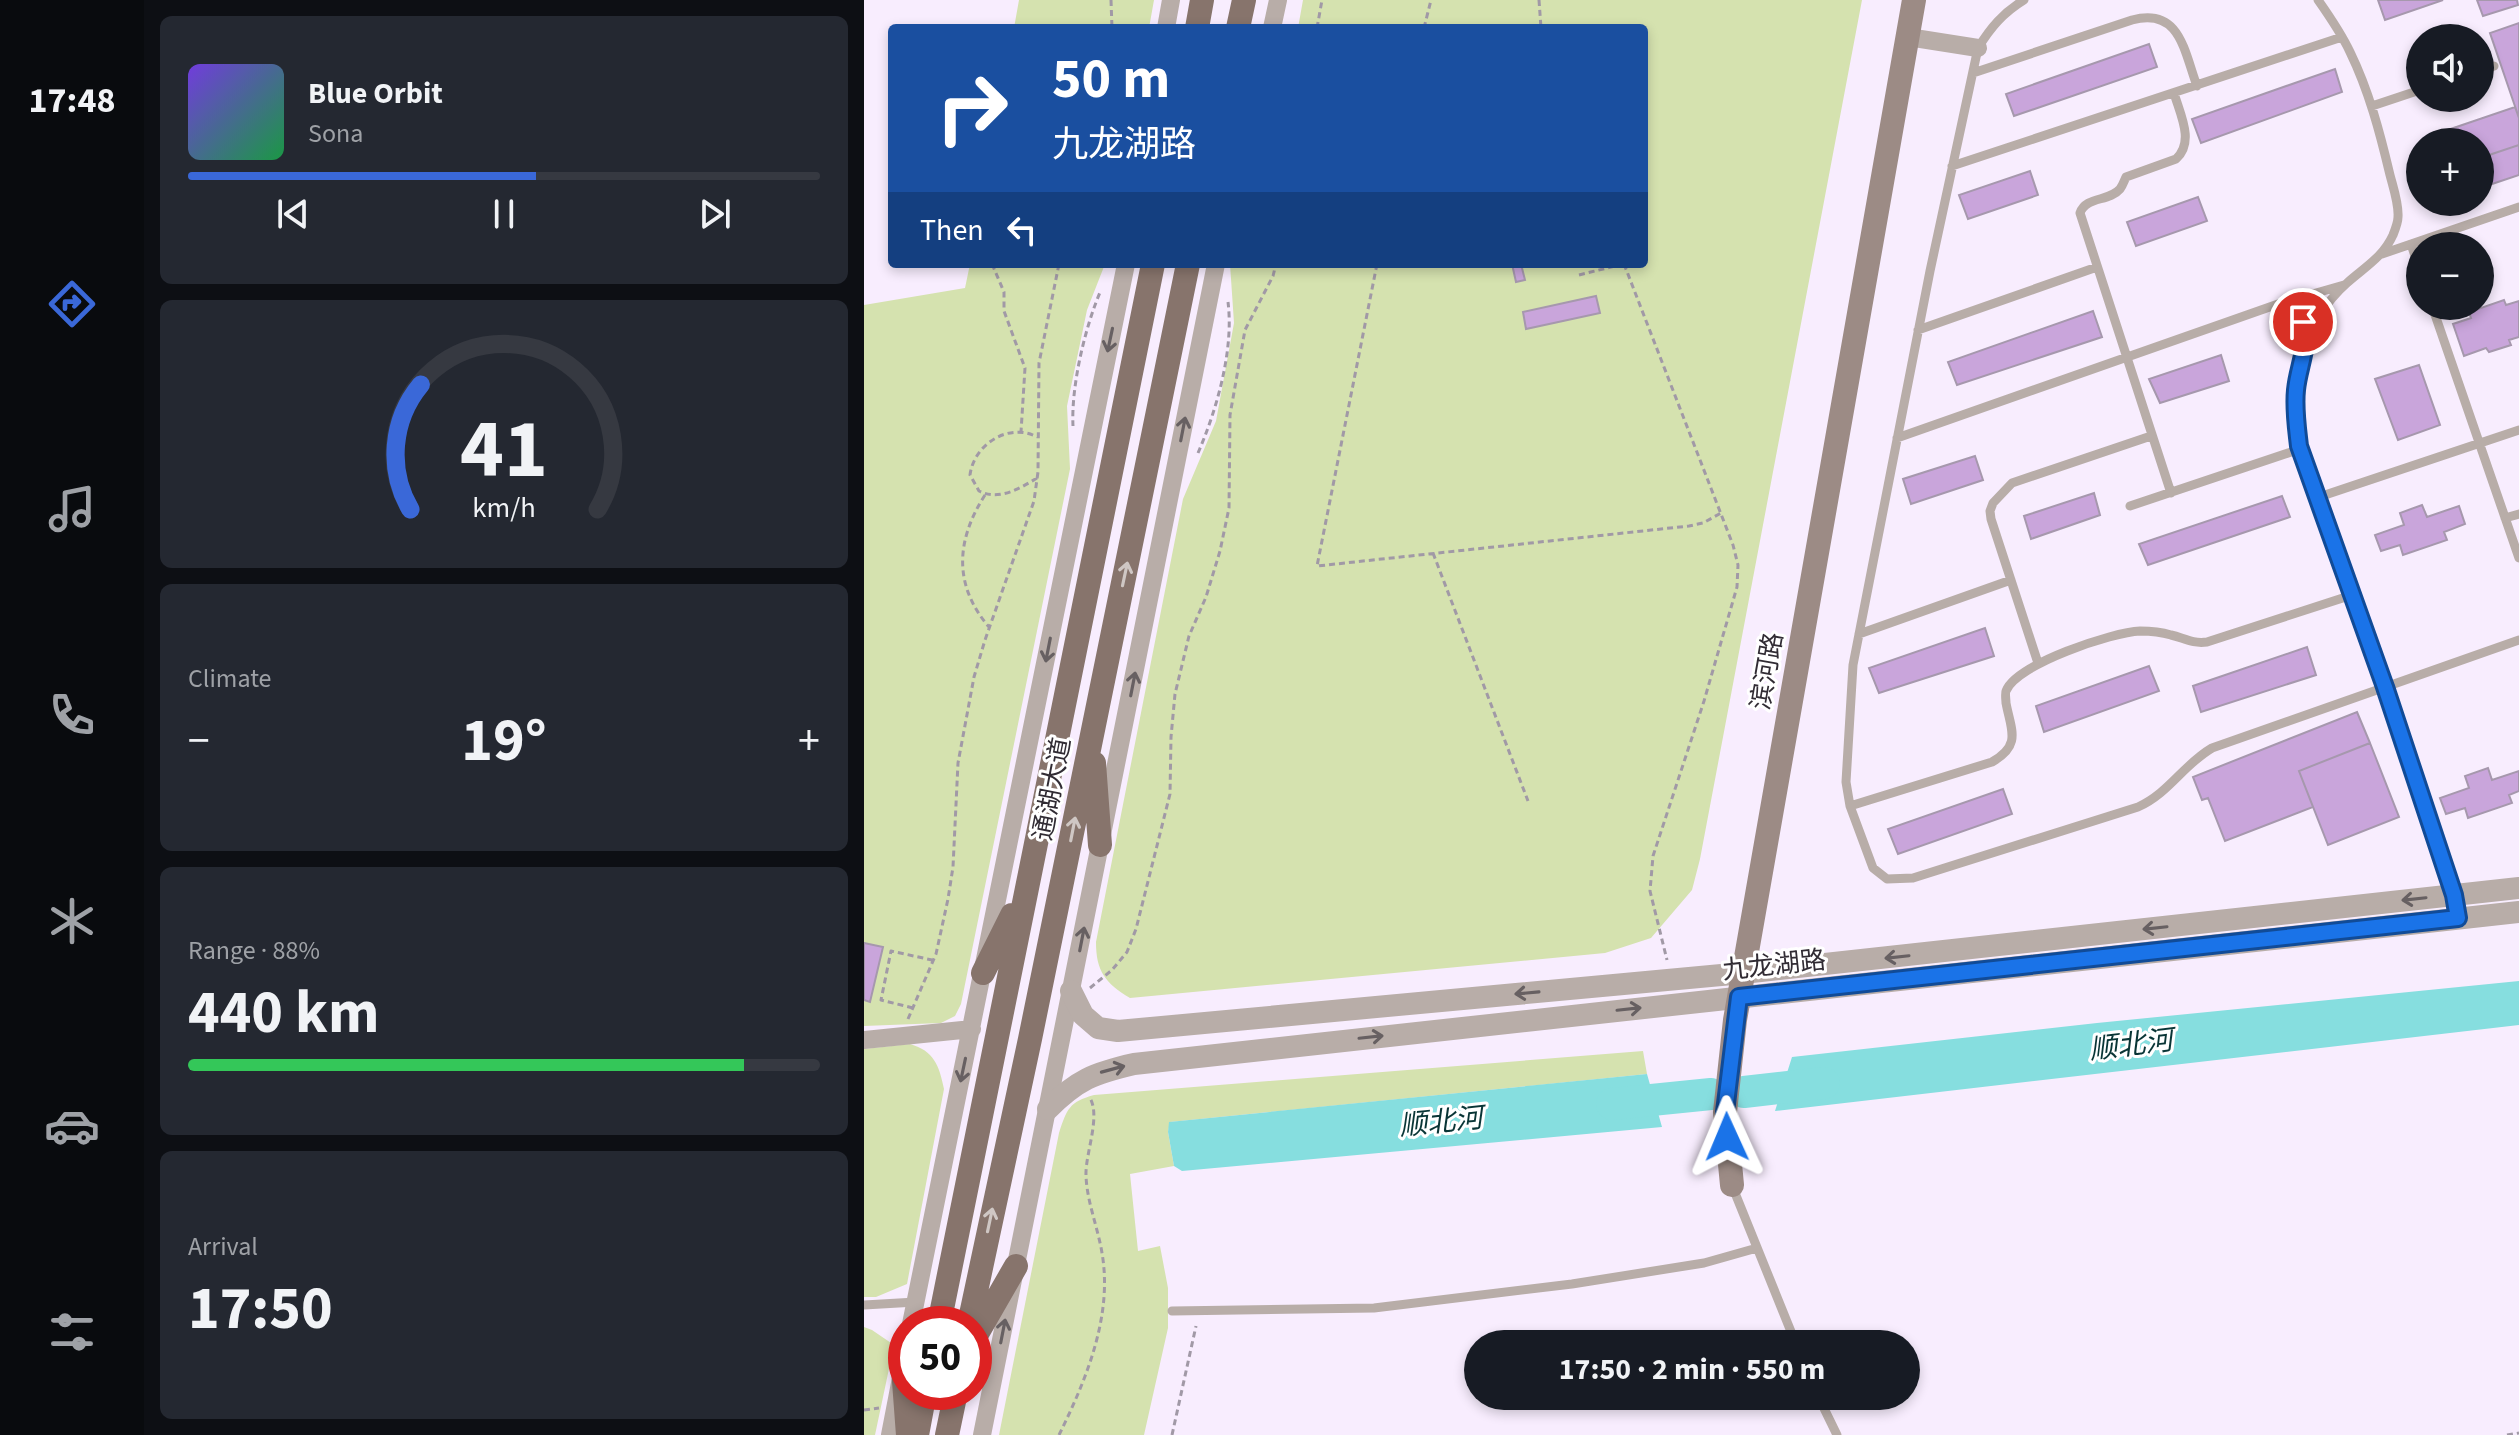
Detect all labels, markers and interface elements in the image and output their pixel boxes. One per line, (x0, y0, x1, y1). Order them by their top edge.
map controls (2406, 24, 2494, 320)
button: sound (2406, 24, 2494, 112)
text: 50 m (1052, 40, 1170, 119)
icon: right (920, 56, 1024, 160)
text: Blue Orbit (308, 72, 443, 115)
text: 17:48 (29, 75, 115, 126)
text: Sona (308, 115, 363, 152)
text: 九龙湖路 (1052, 119, 1196, 170)
button: + (2406, 128, 2494, 216)
icon: previous (271, 192, 315, 236)
icon: pause (482, 192, 526, 236)
icon: next (693, 192, 737, 236)
icon: left (1000, 208, 1044, 252)
text: Then (920, 209, 984, 252)
button: − (2406, 232, 2494, 320)
icon: directions (44, 276, 100, 332)
pin (2269, 288, 2337, 356)
icon: arrive (2281, 300, 2325, 344)
one-way arrow (1102, 327, 1117, 353)
text: 41 (460, 390, 548, 508)
one-way arrow (1177, 417, 1192, 442)
icon: music (44, 481, 100, 537)
text: km/h (472, 488, 536, 528)
one-way arrow (1118, 562, 1133, 587)
street label: 滨河路 (1742, 629, 1792, 713)
one-way arrow (1040, 637, 1055, 662)
text: Climate (188, 660, 272, 697)
one-way arrow (1126, 672, 1141, 697)
icon: phone (44, 687, 100, 743)
text: 19° (461, 699, 547, 784)
text: − (188, 710, 210, 773)
text: + (798, 710, 820, 773)
street label: 通湖大道 (1024, 734, 1080, 844)
one-way arrow (1066, 816, 1081, 842)
one-way arrow (2401, 892, 2428, 907)
icon: climate (44, 893, 100, 949)
one-way arrow (2142, 921, 2169, 936)
one-way arrow (1075, 927, 1090, 952)
text: Range · 88% (188, 932, 320, 969)
street label: 九龙湖路 (1720, 941, 1828, 989)
one-way arrow (1884, 949, 1911, 964)
text: 440 km (188, 971, 379, 1056)
one-way arrow (1514, 986, 1541, 1001)
one-way arrow (1615, 1001, 1642, 1016)
water label: 顺北河 (2087, 1019, 2180, 1070)
one-way arrow (1357, 1029, 1384, 1044)
one-way arrow (955, 1056, 970, 1082)
one-way arrow (1100, 1061, 1125, 1076)
position arrow (1685, 1095, 1769, 1179)
water label: 顺北河 (1397, 1097, 1490, 1146)
icon: car (44, 1098, 100, 1154)
one-way arrow (983, 1208, 998, 1233)
text: Arrival (188, 1228, 258, 1265)
text: 17:50 (188, 1267, 333, 1352)
icon: filters (44, 1304, 100, 1360)
speed limit sign: 50 (888, 1306, 992, 1410)
one-way arrow (996, 1319, 1011, 1344)
text: 17:50 · 2 min · 550 m (1559, 1348, 1825, 1391)

